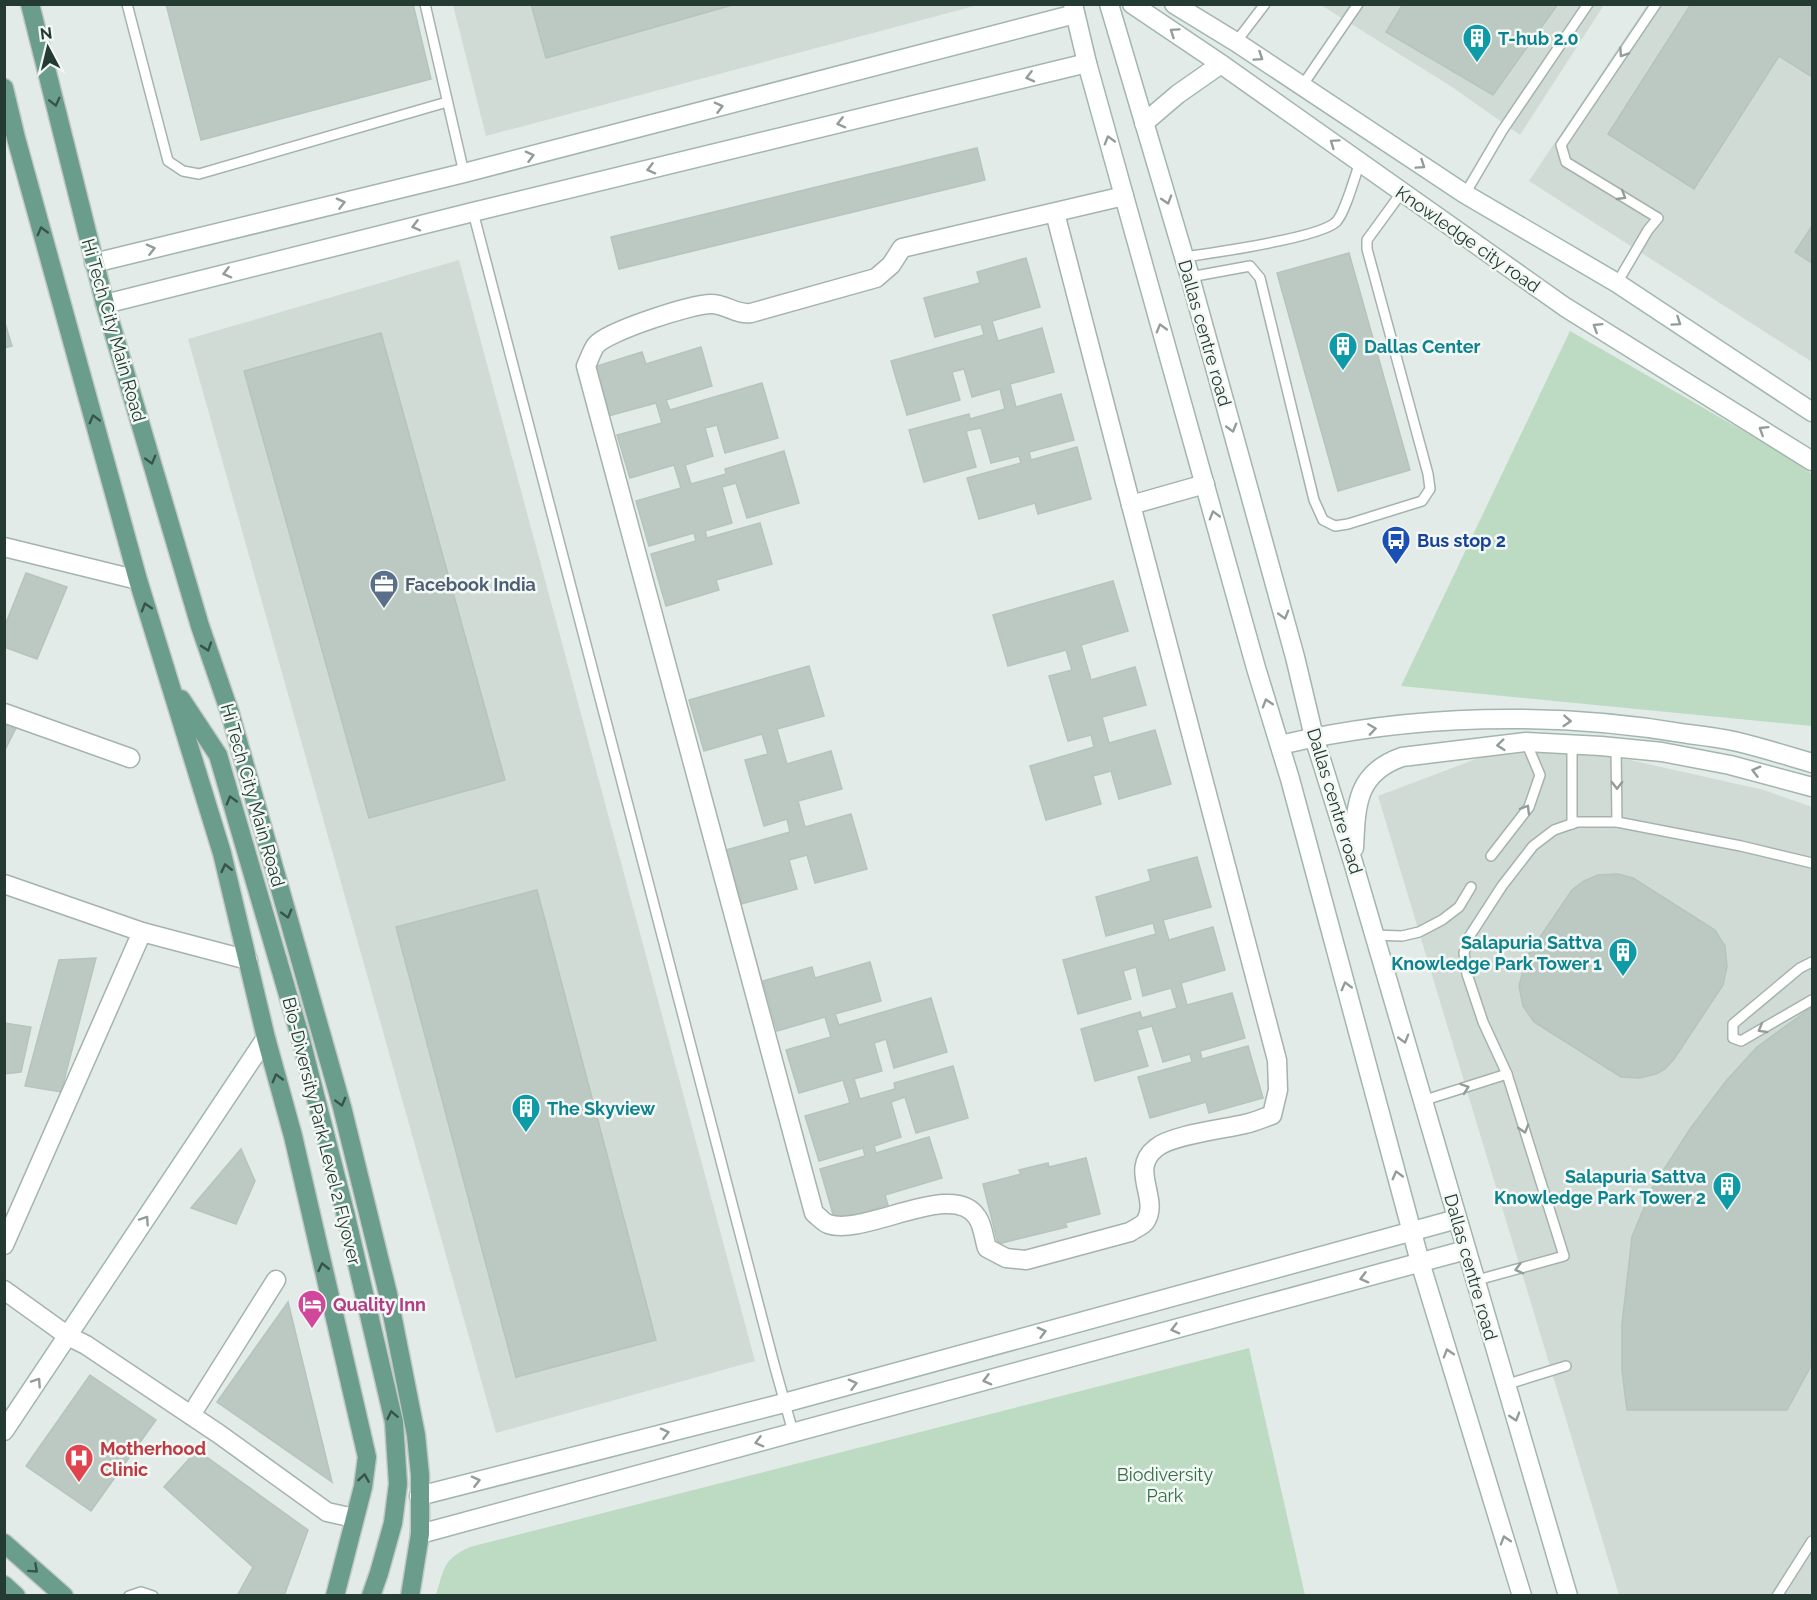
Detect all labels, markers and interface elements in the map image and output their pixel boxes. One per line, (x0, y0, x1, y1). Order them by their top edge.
north arrow (18, 18, 78, 78)
building icon: T-hub 2.0 (1461, 22, 1493, 64)
text: N (39, 23, 53, 44)
one-way arrow (1170, 28, 1181, 39)
place label: T-hub 2.0 (1498, 28, 1579, 49)
one-way arrow (1619, 46, 1630, 57)
one-way arrow (1252, 50, 1263, 61)
one-way arrow (1025, 69, 1035, 82)
one-way arrow (47, 97, 60, 107)
one-way arrow (713, 102, 724, 114)
one-way arrow (836, 115, 846, 128)
one-way arrow (1103, 135, 1116, 145)
one-way arrow (1329, 140, 1340, 151)
one-way arrow (524, 151, 535, 163)
one-way arrow (1415, 158, 1426, 169)
one-way arrow (646, 161, 656, 174)
street label: Knowledge city road (1392, 181, 1544, 297)
one-way arrow (1616, 189, 1626, 201)
one-way arrow (1160, 194, 1172, 205)
one-way arrow (336, 198, 346, 211)
one-way arrow (411, 219, 421, 232)
one-way arrow (37, 226, 49, 237)
street label: Hi Tech City Main Road (78, 236, 150, 424)
one-way arrow (146, 243, 156, 256)
street label: Dallas centre road (1174, 257, 1236, 409)
one-way arrow (222, 266, 232, 279)
one-way arrow (1670, 315, 1681, 326)
one-way arrow (1156, 323, 1168, 333)
one-way arrow (1593, 323, 1603, 335)
building icon: Dallas Center (1327, 330, 1359, 372)
place label: Dallas Center (1364, 336, 1481, 357)
one-way arrow (89, 414, 101, 425)
one-way arrow (1224, 422, 1237, 432)
one-way arrow (1759, 425, 1769, 437)
one-way arrow (144, 454, 156, 465)
one-way arrow (1208, 510, 1221, 520)
bus stop icon: Bus stop 2 (1380, 524, 1412, 566)
place label: Bus stop 2 (1417, 530, 1506, 551)
office icon: Facebook India (368, 568, 400, 610)
place label: Facebook India (405, 574, 536, 595)
one-way arrow (141, 602, 153, 613)
one-way arrow (1277, 610, 1289, 620)
one-way arrow (200, 641, 213, 652)
one-way arrow (1262, 698, 1274, 709)
street label: Hi Tech City Main Road (217, 701, 289, 889)
one-way arrow (1562, 715, 1571, 728)
one-way arrow (1368, 723, 1377, 735)
street label: Dallas centre road (1303, 726, 1367, 876)
one-way arrow (1496, 738, 1505, 751)
one-way arrow (1751, 766, 1761, 779)
one-way arrow (1610, 780, 1623, 789)
one-way arrow (226, 795, 239, 805)
one-way arrow (1518, 805, 1530, 815)
one-way arrow (220, 863, 233, 873)
one-way arrow (280, 909, 293, 919)
place label: Salapuria Sattva Knowledge Park Tower 1 (1391, 932, 1602, 974)
building icon: Salapuria Sattva Knowledge Park Tower 1 (1607, 936, 1639, 978)
one-way arrow (1341, 982, 1353, 992)
street label: Bio-Diversity Park Level 2 Flyover (278, 995, 366, 1268)
one-way arrow (1758, 1022, 1768, 1034)
one-way arrow (1397, 1033, 1409, 1044)
one-way arrow (272, 1073, 284, 1083)
one-way arrow (1459, 1083, 1470, 1096)
building icon: The Skyview (510, 1092, 542, 1134)
one-way arrow (334, 1096, 346, 1106)
place label: The Skyview (547, 1098, 656, 1119)
one-way arrow (1517, 1123, 1529, 1134)
place label: Salapuria Sattva Knowledge Park Tower 2 (1494, 1166, 1706, 1208)
one-way arrow (1392, 1170, 1404, 1180)
building icon: Salapuria Sattva Knowledge Park Tower 2 (1711, 1170, 1743, 1212)
street label: Dallas centre road (1440, 1191, 1502, 1343)
one-way arrow (138, 1216, 149, 1227)
one-way arrow (1514, 1261, 1524, 1274)
one-way arrow (318, 1262, 331, 1272)
one-way arrow (1359, 1270, 1369, 1283)
hotel icon: Quality Inn (296, 1288, 328, 1330)
place label: Quality Inn (333, 1294, 426, 1315)
one-way arrow (1171, 1321, 1181, 1334)
one-way arrow (1036, 1327, 1046, 1340)
one-way arrow (1443, 1348, 1455, 1359)
one-way arrow (982, 1372, 992, 1385)
one-way arrow (30, 1378, 41, 1389)
one-way arrow (848, 1379, 858, 1391)
one-way arrow (386, 1410, 399, 1420)
one-way arrow (1508, 1411, 1520, 1422)
one-way arrow (660, 1428, 670, 1441)
one-way arrow (754, 1435, 764, 1447)
place label: Motherhood Clinic (100, 1438, 206, 1480)
hospital icon: Motherhood Clinic (63, 1442, 95, 1484)
park label: Biodiversity Park (1117, 1464, 1213, 1506)
one-way arrow (357, 1473, 370, 1483)
one-way arrow (471, 1476, 481, 1489)
one-way arrow (1500, 1535, 1512, 1546)
one-way arrow (28, 1562, 38, 1573)

